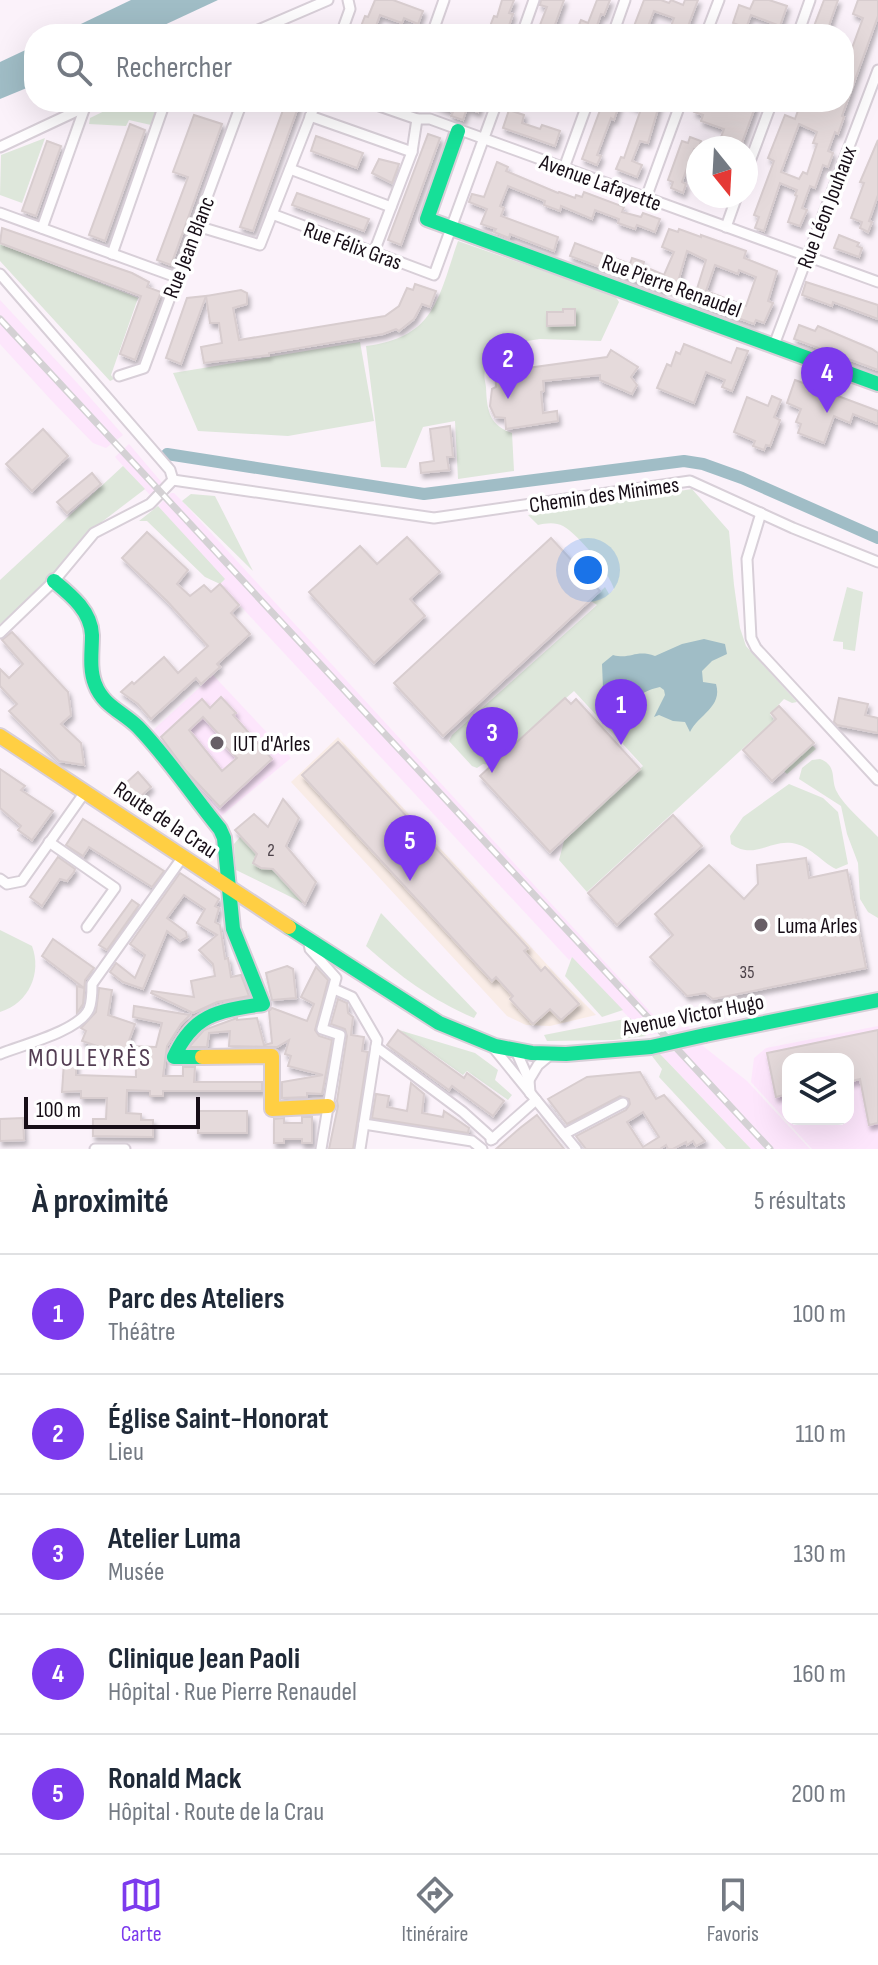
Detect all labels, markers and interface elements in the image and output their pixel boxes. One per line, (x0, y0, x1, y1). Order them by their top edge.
search box (24, 24, 854, 112)
icon: search (52, 46, 96, 90)
text: Rechercher (116, 50, 232, 86)
north arrow (686, 136, 758, 208)
street label: Rue Léon Jouhaux (792, 142, 863, 272)
street label: Avenue Lafayette (535, 149, 665, 218)
street label: Rue Jean Blanc (158, 193, 221, 302)
street label: Rue Félix Gras (300, 216, 405, 277)
street label: Rue Pierre Renaudel (598, 249, 745, 324)
pin: 2 (482, 333, 534, 399)
pin: 4 (801, 347, 853, 413)
street label: Chemin des Minimes (528, 472, 681, 519)
your location (568, 550, 608, 590)
pin: 1 (595, 679, 647, 745)
pin: 3 (466, 707, 518, 773)
place label: IUT d'Arles (233, 731, 310, 758)
marker: IUT d'Arles (208, 734, 226, 752)
street label: Route de la Crau (108, 776, 222, 865)
pin: 5 (384, 815, 436, 881)
house number: 2 (267, 840, 275, 861)
place label: Luma Arles (777, 913, 858, 940)
marker: Luma Arles (752, 916, 770, 934)
house number: 35 (740, 962, 754, 983)
street label: Avenue Victor Hugo (619, 989, 766, 1043)
district label: MOULEYRÈS (28, 1043, 152, 1074)
map controls (782, 1053, 854, 1125)
button: layers (782, 1053, 854, 1125)
scale bar (24, 1093, 200, 1129)
text: 100 m (36, 1097, 81, 1124)
text: À proximité (32, 1181, 169, 1222)
text: 5 résultats (754, 1186, 846, 1217)
text: Parc des Ateliers (108, 1281, 284, 1317)
text: 1 (53, 1299, 63, 1330)
text: 100 m (793, 1299, 846, 1330)
text: Théâtre (108, 1317, 175, 1348)
text: Église Saint-Honorat (108, 1401, 328, 1437)
text: 2 (52, 1419, 64, 1450)
text: 110 m (795, 1419, 846, 1450)
text: Lieu (108, 1437, 144, 1468)
text: Atelier Luma (108, 1521, 241, 1557)
text: 3 (52, 1539, 64, 1570)
text: 130 m (794, 1539, 846, 1570)
text: Musée (108, 1557, 165, 1588)
text: Clinique Jean Paoli (108, 1641, 300, 1677)
text: 4 (52, 1659, 64, 1690)
text: 160 m (793, 1659, 846, 1690)
text: Hôpital · Rue Pierre Renaudel (108, 1677, 357, 1708)
text: Ronald Mack (108, 1761, 241, 1797)
text: 5 (52, 1779, 64, 1810)
text: 200 m (791, 1779, 846, 1810)
text: Hôpital · Route de la Crau (108, 1797, 324, 1828)
tab: Carte (119, 1873, 163, 1948)
tab: Itinéraire (402, 1873, 468, 1948)
tab: Favoris (707, 1873, 759, 1948)

